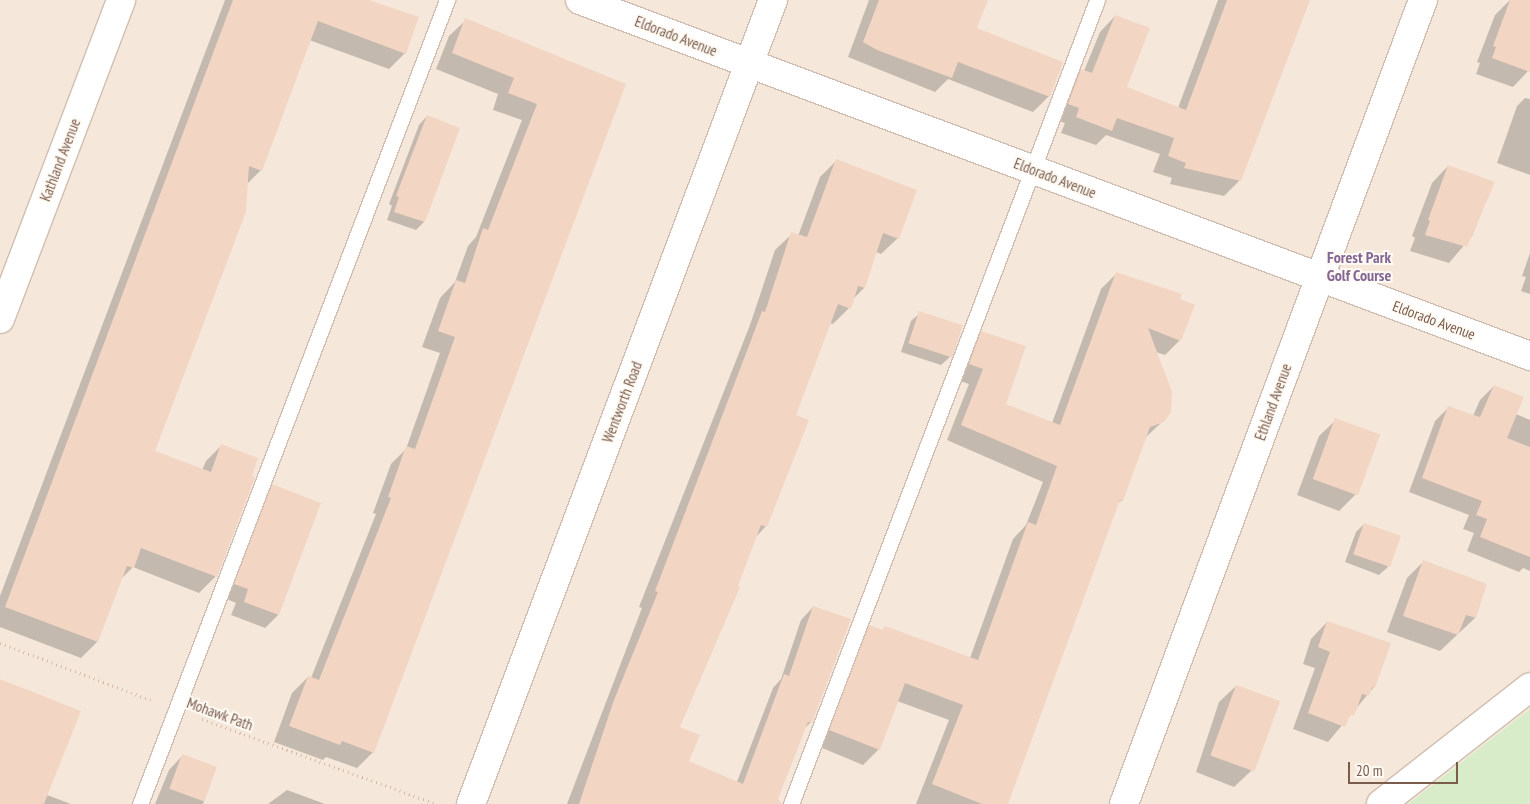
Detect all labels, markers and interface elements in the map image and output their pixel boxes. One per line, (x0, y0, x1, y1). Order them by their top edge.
street label: Eldorado Avenue (632, 12, 720, 60)
street label: Kathland Avenue (36, 116, 84, 204)
street label: Eldorado Avenue (1011, 154, 1099, 202)
district label: Forest Park Golf Course (1327, 247, 1391, 285)
street label: Eldorado Avenue (1390, 297, 1478, 343)
street label: Wentworth Road (598, 359, 646, 445)
street label: Ethland Avenue (1251, 361, 1295, 443)
street label: Mohawk Path (184, 694, 256, 734)
scale bar (1350, 752, 1460, 784)
text: 20 m (1356, 761, 1382, 780)

